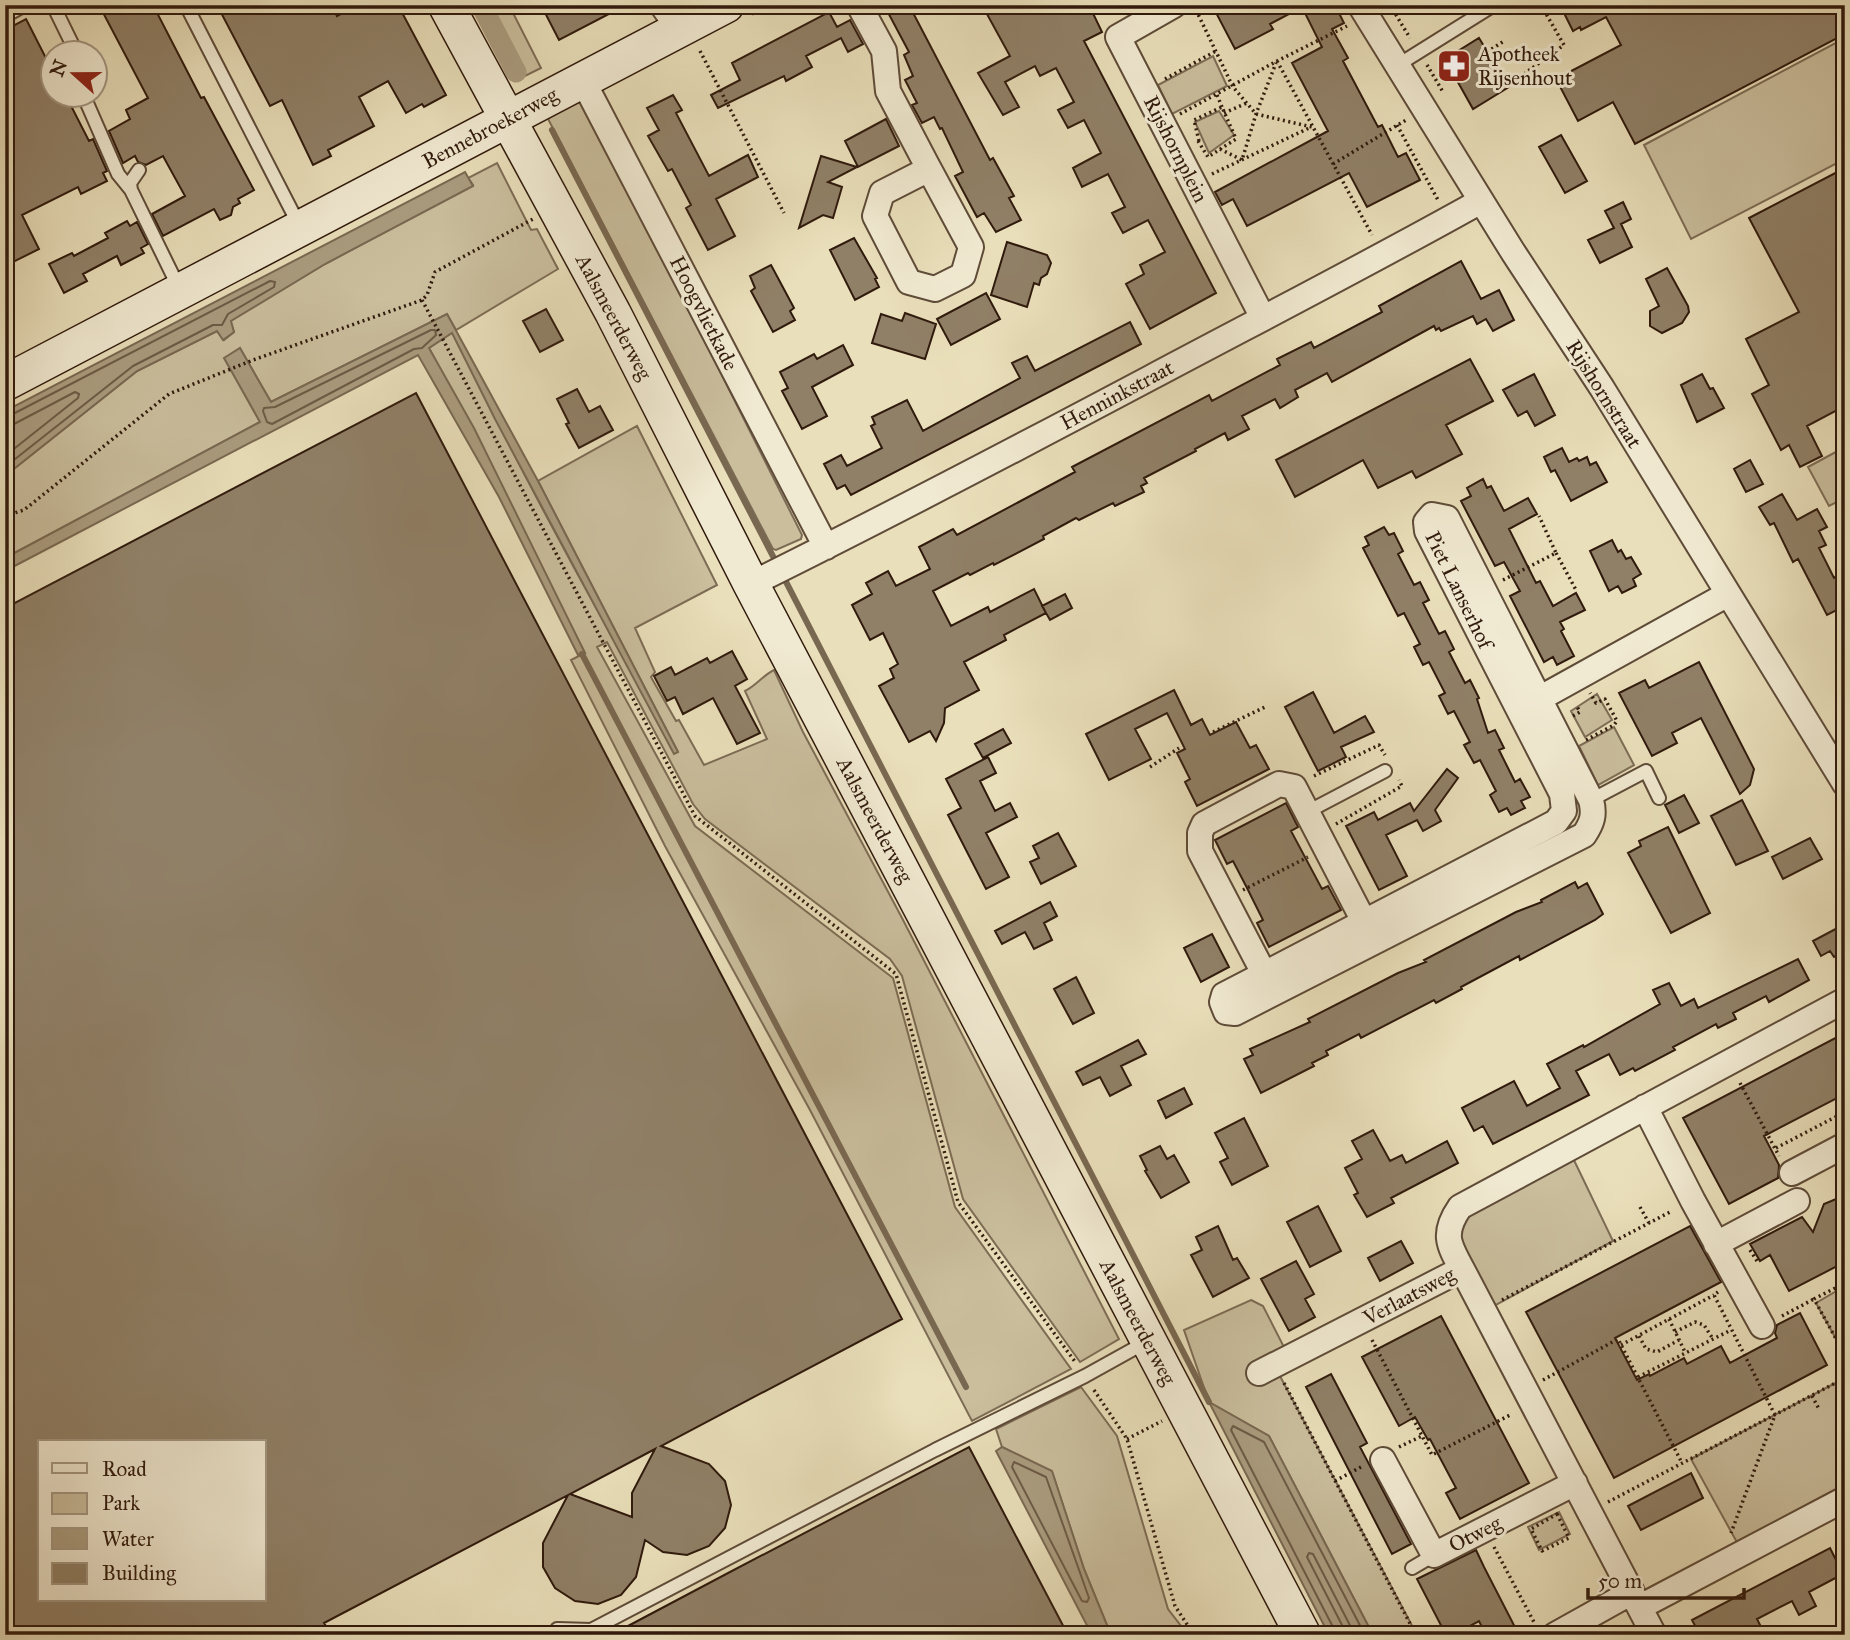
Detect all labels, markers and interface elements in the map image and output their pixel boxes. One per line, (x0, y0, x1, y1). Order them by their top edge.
north arrow (38, 38, 108, 108)
place label: Apotheek Rijsenhout (1477, 41, 1573, 91)
pharmacy icon: Apotheek Rijsenhout (1435, 47, 1473, 85)
text: N (45, 56, 72, 80)
street label: Bennebroekerweg (418, 81, 562, 175)
street label: Rijshornplein (1138, 91, 1214, 207)
street label: Aalsmeerderweg (570, 249, 658, 384)
street label: Hoogvlietkade (664, 251, 744, 375)
street label: Rijshornstraat (1560, 335, 1648, 454)
street label: Henninkstraat (1056, 354, 1179, 436)
street label: Piet Lanserhof (1419, 527, 1500, 656)
street label: Aalsmeerderweg (831, 752, 919, 887)
street label: Aalsmeerderweg (1094, 1254, 1182, 1389)
street label: Verlaatsweg (1358, 1261, 1460, 1331)
legend (38, 1440, 266, 1602)
text: Road (102, 1456, 147, 1482)
text: Park (102, 1490, 140, 1516)
street label: Otweg (1444, 1510, 1506, 1558)
text: Water (102, 1526, 154, 1552)
scale bar (1588, 1556, 1743, 1600)
text: Building (102, 1560, 176, 1586)
text: 50 m (1598, 1568, 1643, 1594)

